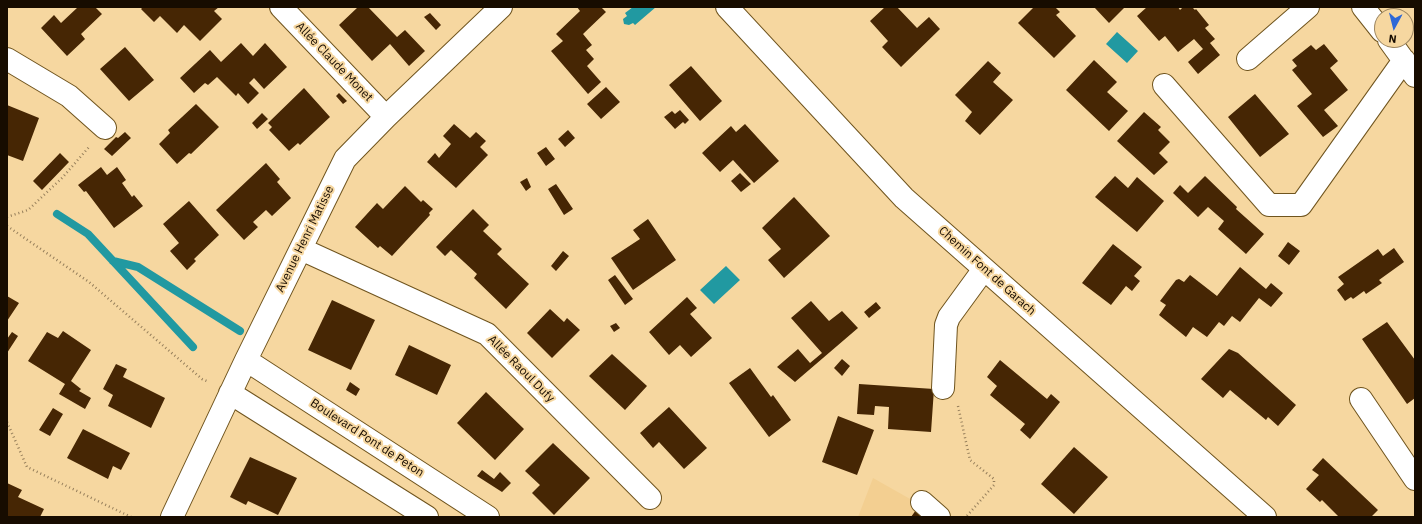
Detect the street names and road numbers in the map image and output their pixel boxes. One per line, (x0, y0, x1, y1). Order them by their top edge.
street label: Allée Claude Monet (293, 19, 375, 105)
street label: Avenue Henri Matisse (273, 183, 337, 295)
street label: Chemin Font de Garach (935, 224, 1039, 318)
street label: Allée Raoul Dufy (485, 333, 557, 405)
street label: Boulevard Pont de Peton (307, 396, 427, 480)

